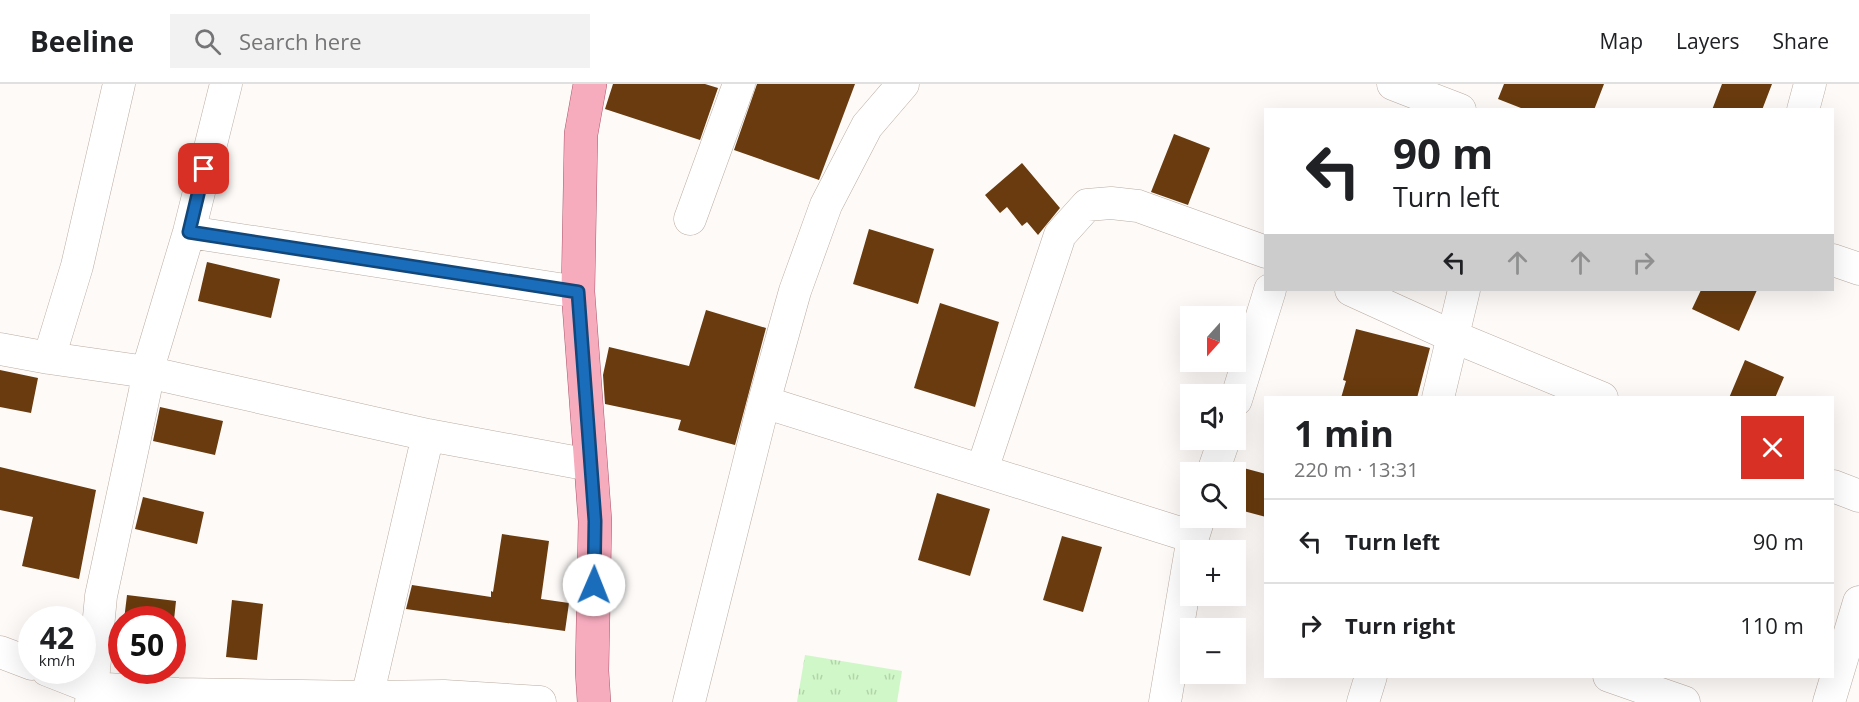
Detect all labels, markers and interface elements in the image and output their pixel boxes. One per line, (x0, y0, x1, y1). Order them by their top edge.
search box (170, 14, 590, 68)
text: Beeline (30, 22, 134, 60)
icon: search (191, 25, 224, 58)
text: Search here (239, 26, 362, 56)
text: Map (1600, 27, 1643, 55)
text: Layers (1676, 27, 1740, 55)
text: Share (1773, 27, 1829, 55)
text: 90 m (1393, 124, 1493, 181)
icon: left (1294, 132, 1372, 210)
pin (178, 143, 229, 194)
icon: arrive (187, 152, 220, 185)
text: Turn left (1393, 178, 1500, 215)
icon: left (1438, 246, 1471, 279)
icon: ahead (1501, 246, 1534, 279)
icon: ahead (1564, 246, 1597, 279)
icon: right (1627, 246, 1660, 279)
north arrow (1180, 306, 1246, 372)
map controls (1180, 306, 1246, 684)
button: sound (1180, 384, 1246, 450)
text: 1 min (1294, 409, 1394, 458)
button: close (1741, 416, 1804, 479)
text: 220 m · 13:31 (1294, 456, 1419, 483)
button: search (1180, 462, 1246, 528)
icon: left (1294, 525, 1327, 558)
text: Turn left (1345, 526, 1440, 556)
text: 90 m (1753, 526, 1804, 556)
button: + (1180, 540, 1246, 606)
position arrow (562, 553, 626, 617)
speed limit sign: 50 (108, 606, 186, 684)
icon: right (1294, 609, 1327, 642)
text: Turn right (1345, 610, 1456, 640)
text: 110 m (1740, 610, 1804, 640)
text: 42 (40, 617, 74, 658)
button: − (1180, 618, 1246, 684)
text: km/h (39, 650, 75, 670)

